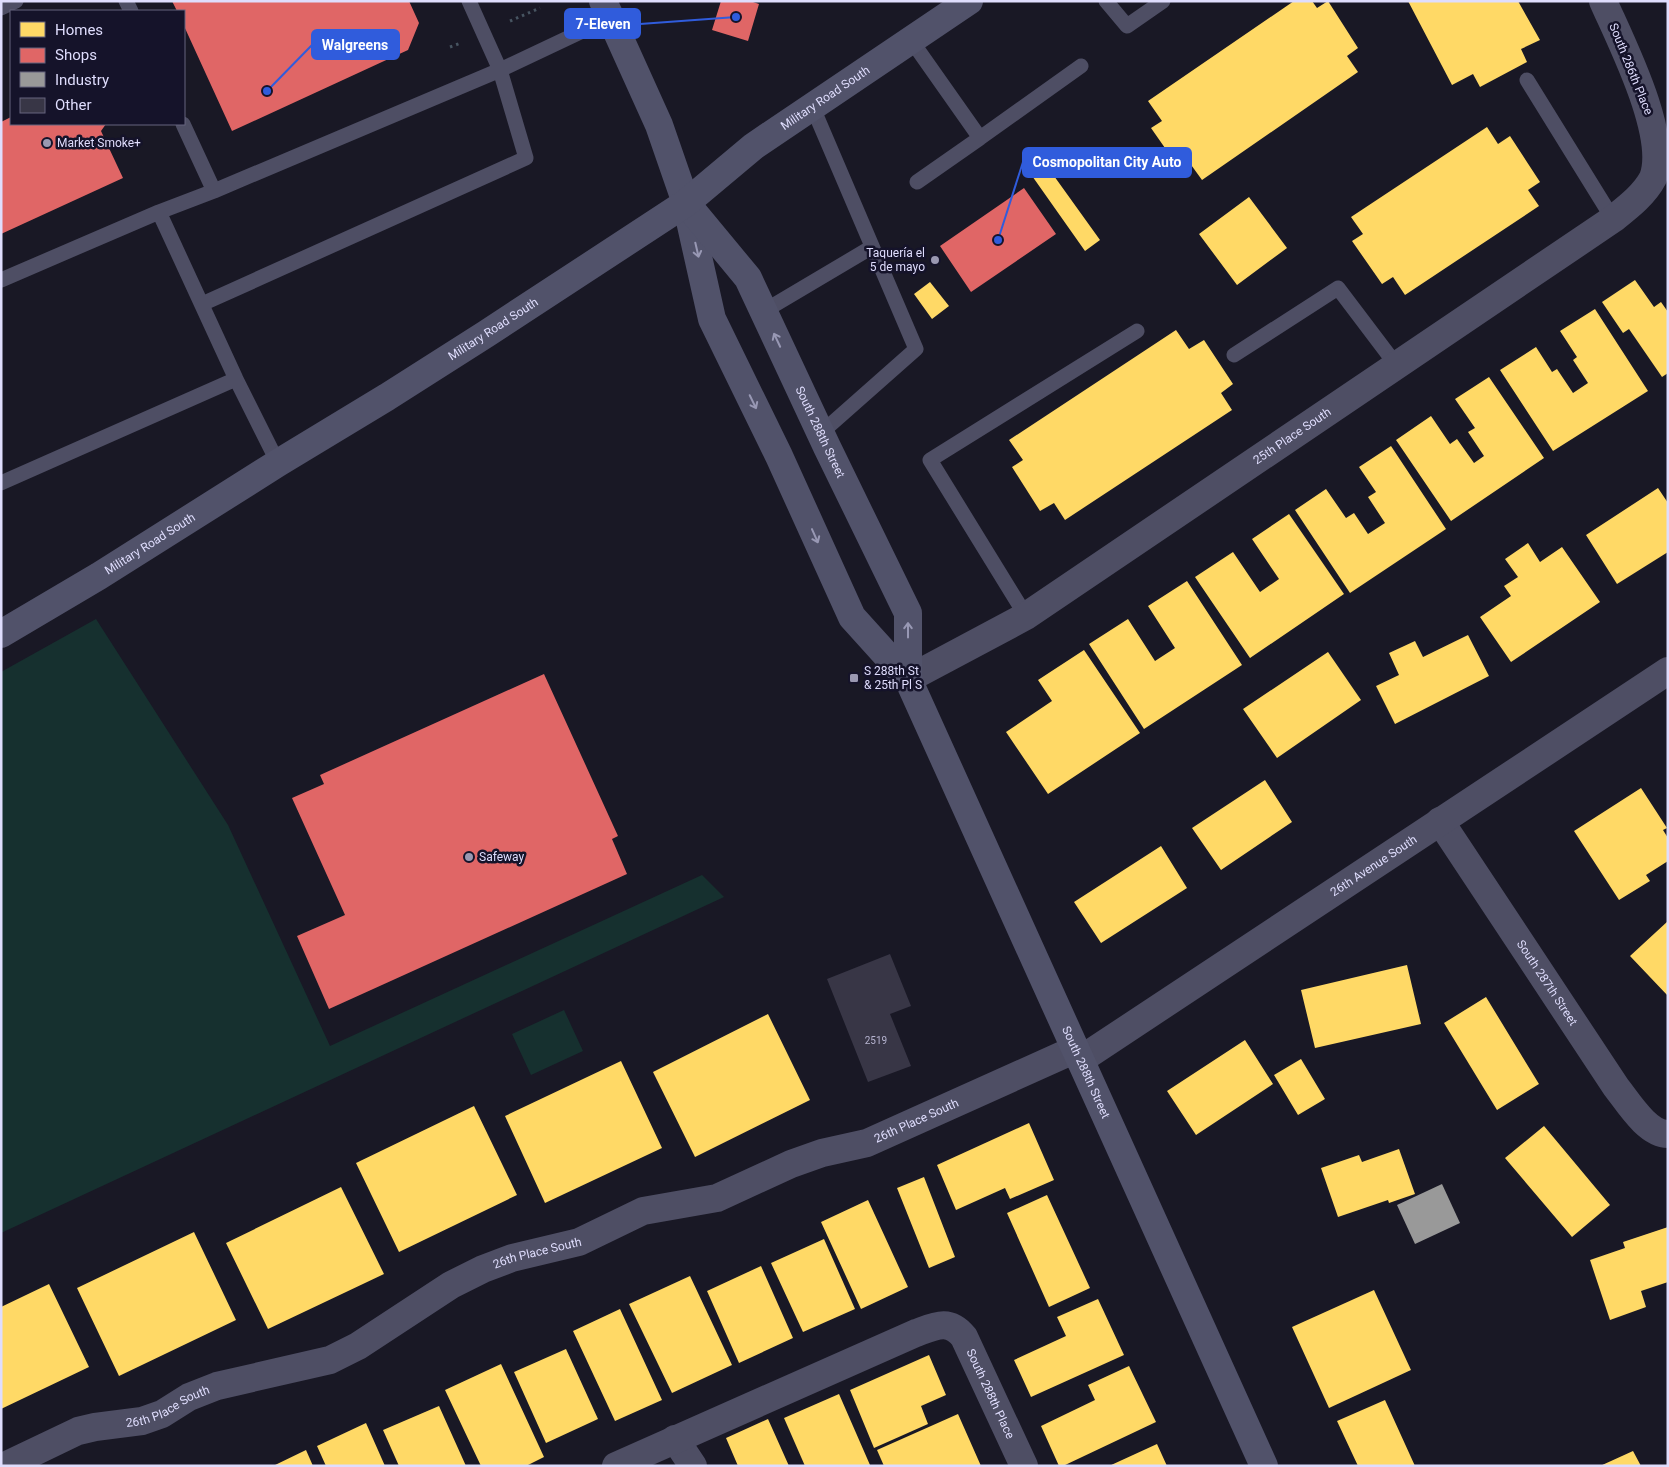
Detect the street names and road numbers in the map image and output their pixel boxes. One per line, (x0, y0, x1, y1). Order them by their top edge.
street label: South 286th Place (1606, 21, 1656, 117)
street label: Military Road South (778, 63, 872, 133)
street label: Military Road South (446, 295, 541, 363)
street label: South 288th Street (793, 384, 848, 480)
street label: 25th Place South (1251, 405, 1334, 467)
street label: Military Road South (102, 510, 198, 578)
street label: 26th Avenue South (1328, 832, 1419, 899)
street label: South 287th Street (1514, 937, 1580, 1028)
street label: South 288th Street (1059, 1024, 1113, 1121)
street label: 26th Place South (872, 1096, 961, 1146)
street label: 26th Place South (491, 1235, 583, 1272)
street label: South 288th Place (963, 1347, 1017, 1441)
street label: 26th Place South (125, 1383, 212, 1430)

